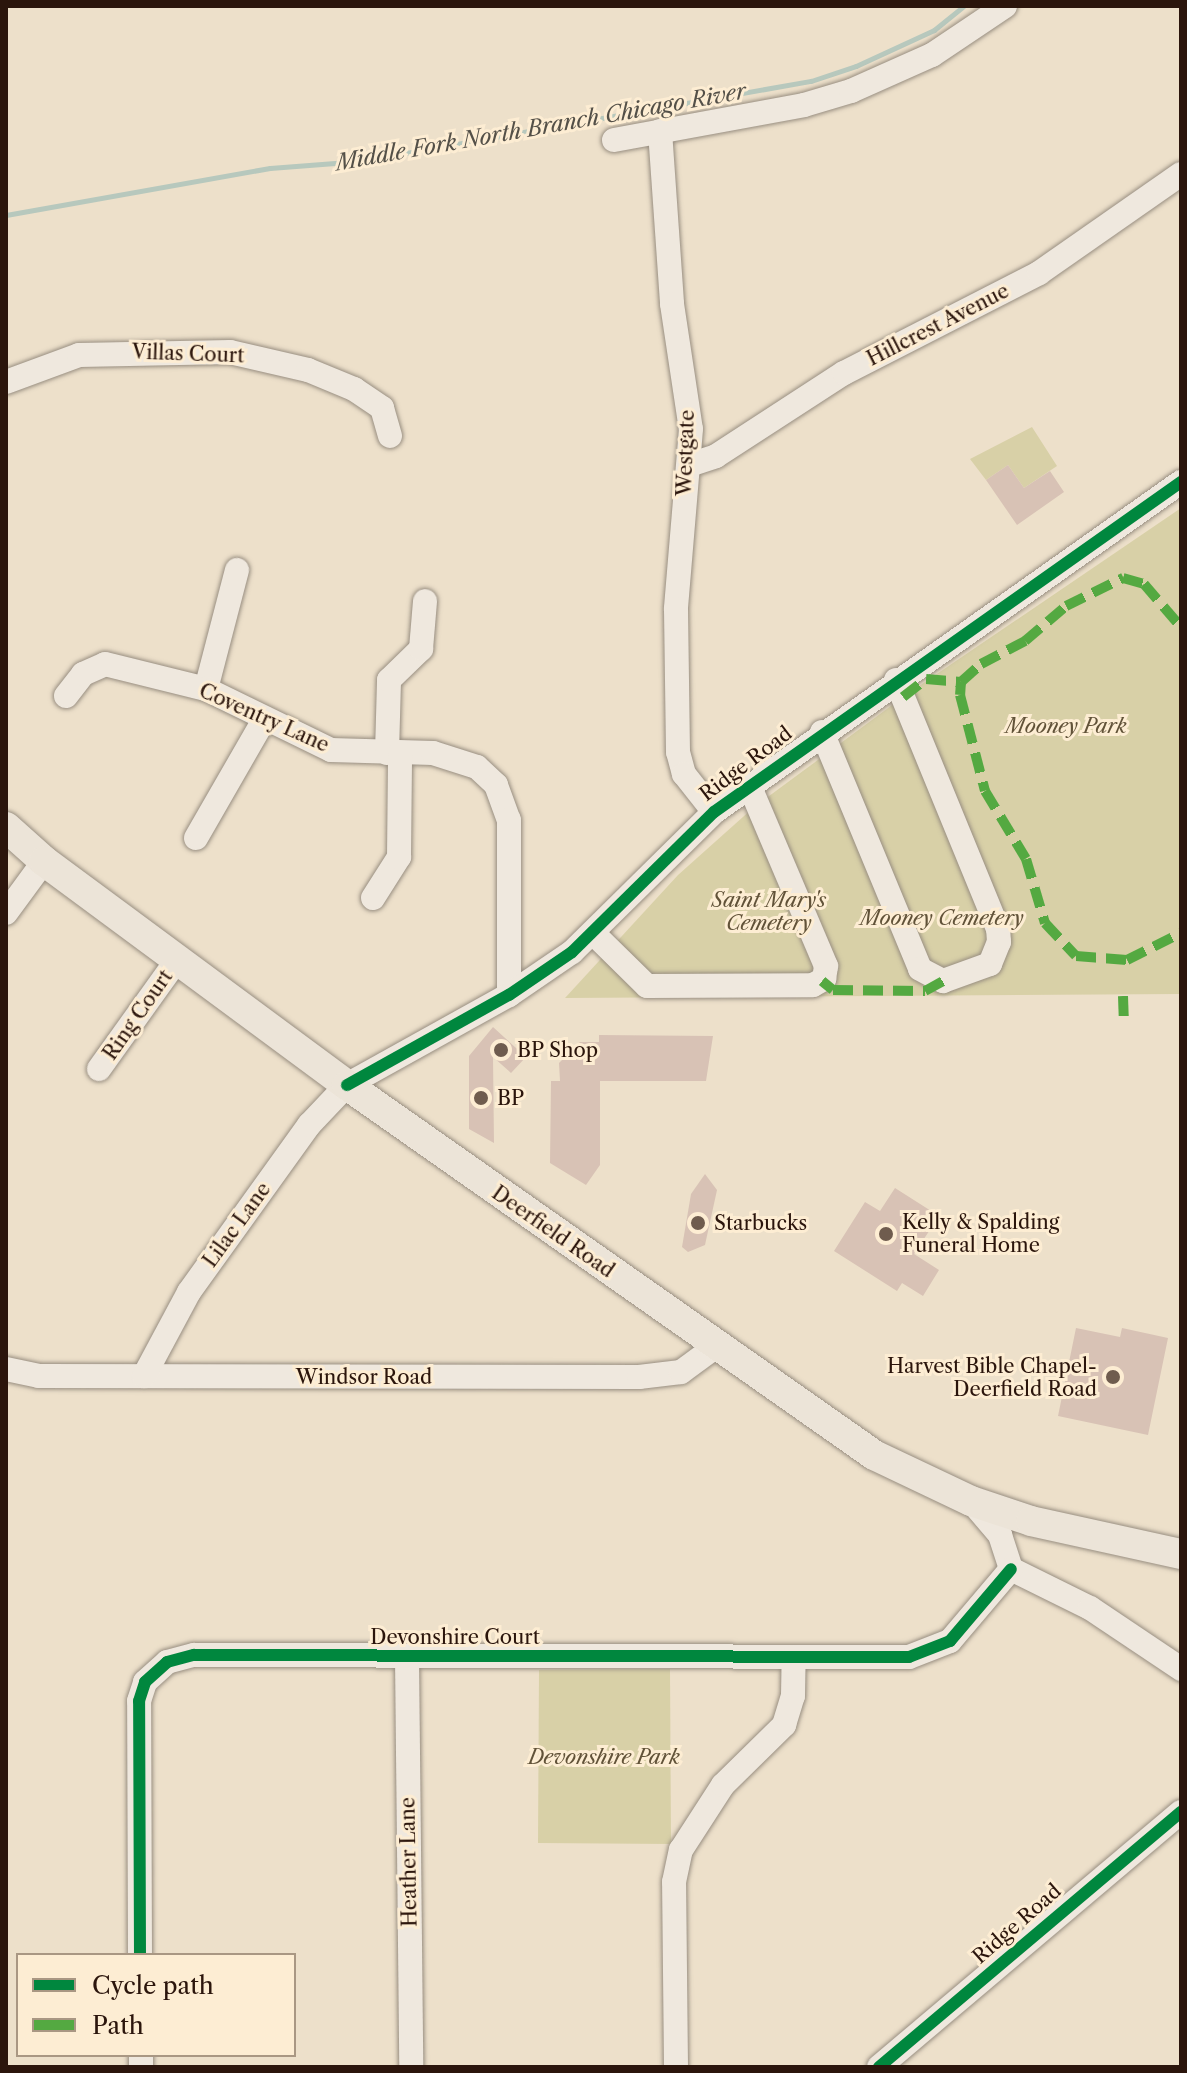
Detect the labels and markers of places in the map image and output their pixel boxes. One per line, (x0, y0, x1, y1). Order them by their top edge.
place label: BP Shop (517, 1038, 599, 1062)
marker: BP Shop (492, 1041, 510, 1059)
place label: BP (497, 1086, 524, 1110)
marker: BP (472, 1089, 490, 1107)
place label: Kelly & Spalding Funeral Home (902, 1210, 1060, 1257)
place label: Starbucks (714, 1211, 807, 1235)
marker: Starbucks (689, 1214, 707, 1232)
marker: Kelly & Spalding Funeral Home (877, 1225, 895, 1243)
place label: Harvest Bible Chapel- Deerfield Road (887, 1354, 1097, 1401)
marker: Harvest Bible Chapel- Deerfield Road (1104, 1368, 1122, 1386)

